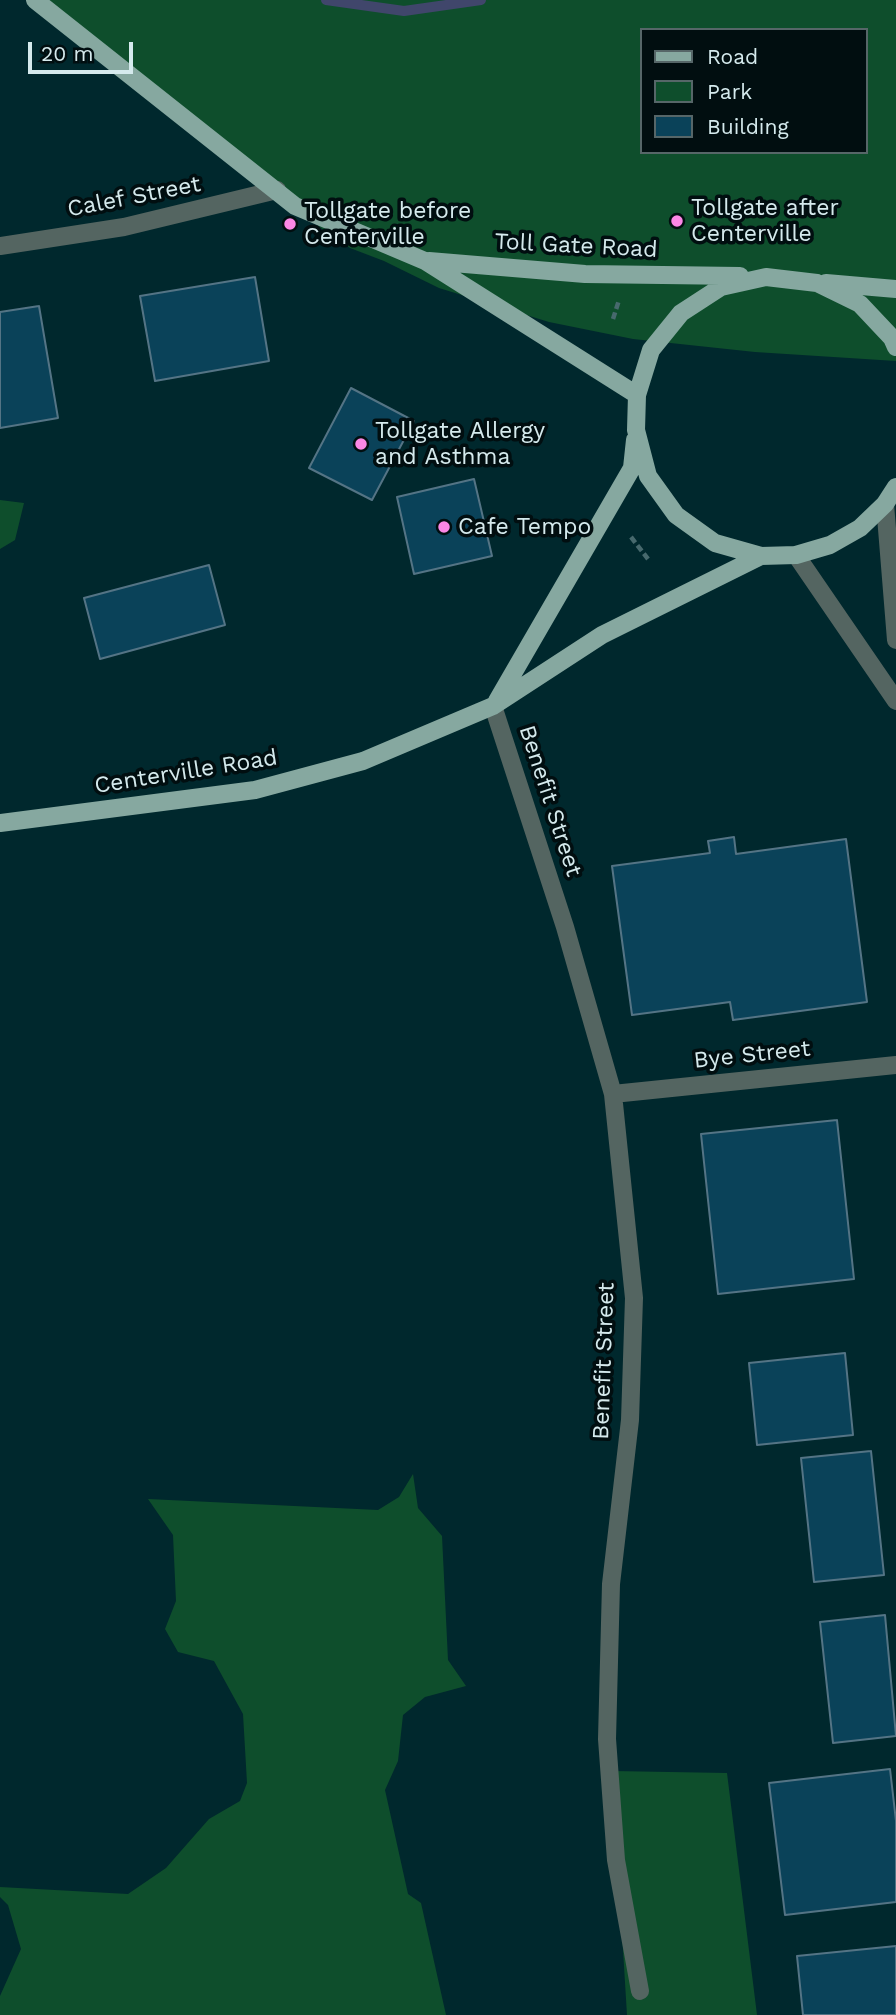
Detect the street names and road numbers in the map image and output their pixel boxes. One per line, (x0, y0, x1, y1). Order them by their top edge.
street label: Calef Street (65, 171, 203, 223)
street label: Toll Gate Road (494, 228, 658, 264)
street label: Benefit Street (513, 722, 587, 880)
street label: Centerville Road (93, 744, 279, 800)
street label: Bye Street (692, 1035, 812, 1075)
street label: Benefit Street (587, 1282, 621, 1440)

